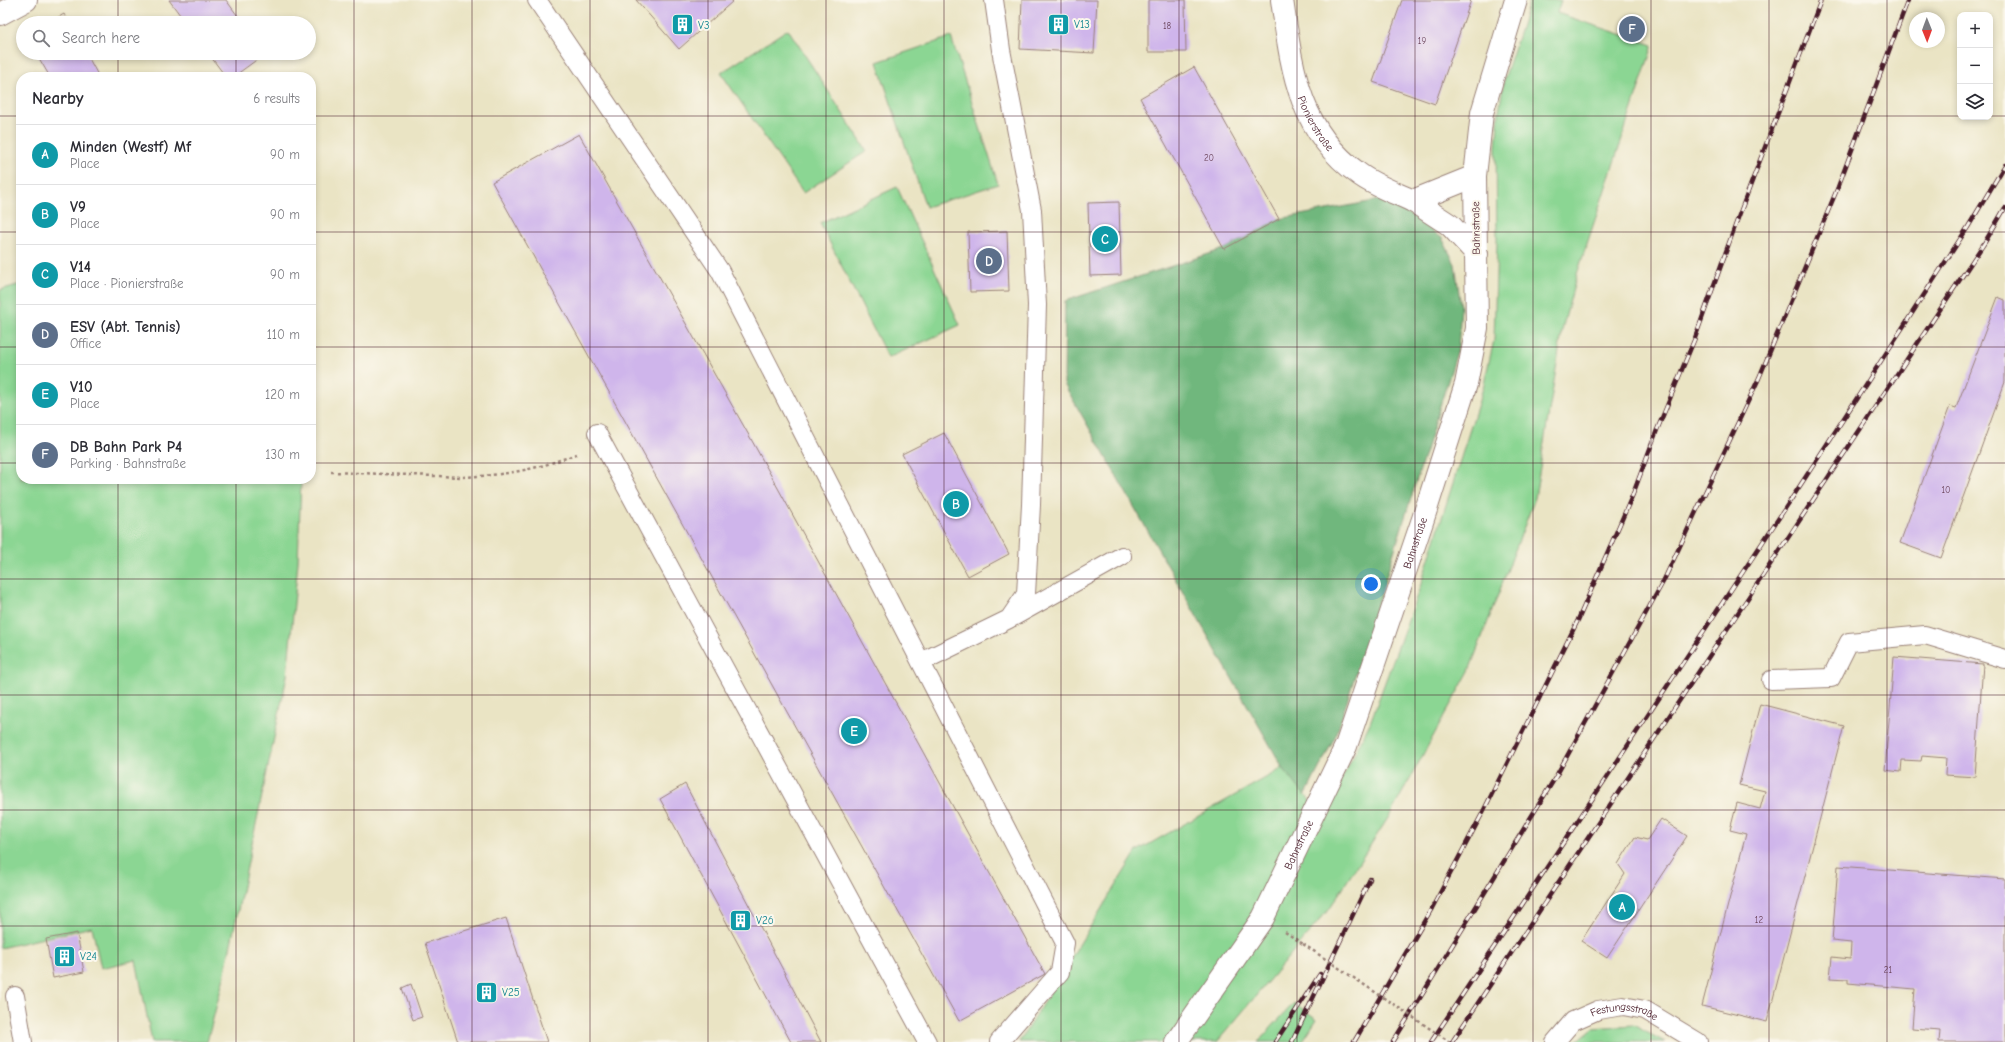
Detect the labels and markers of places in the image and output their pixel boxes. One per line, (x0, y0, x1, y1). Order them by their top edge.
building icon: V13 (1046, 11, 1072, 37)
building icon: V3 (669, 12, 695, 38)
pin: F (1619, 14, 1645, 44)
place label: V13 (1074, 18, 1090, 31)
place label: V3 (698, 19, 709, 32)
pin: C (1092, 224, 1118, 254)
pin: D (976, 246, 1002, 276)
pin: B (943, 489, 969, 519)
pin: E (841, 716, 867, 746)
pin: A (1609, 892, 1635, 922)
building icon: V26 (728, 907, 754, 933)
place label: V26 (756, 914, 774, 927)
building icon: V24 (52, 943, 78, 969)
place label: V24 (80, 950, 97, 963)
building icon: V25 (473, 979, 499, 1005)
place label: V25 (502, 986, 520, 999)

